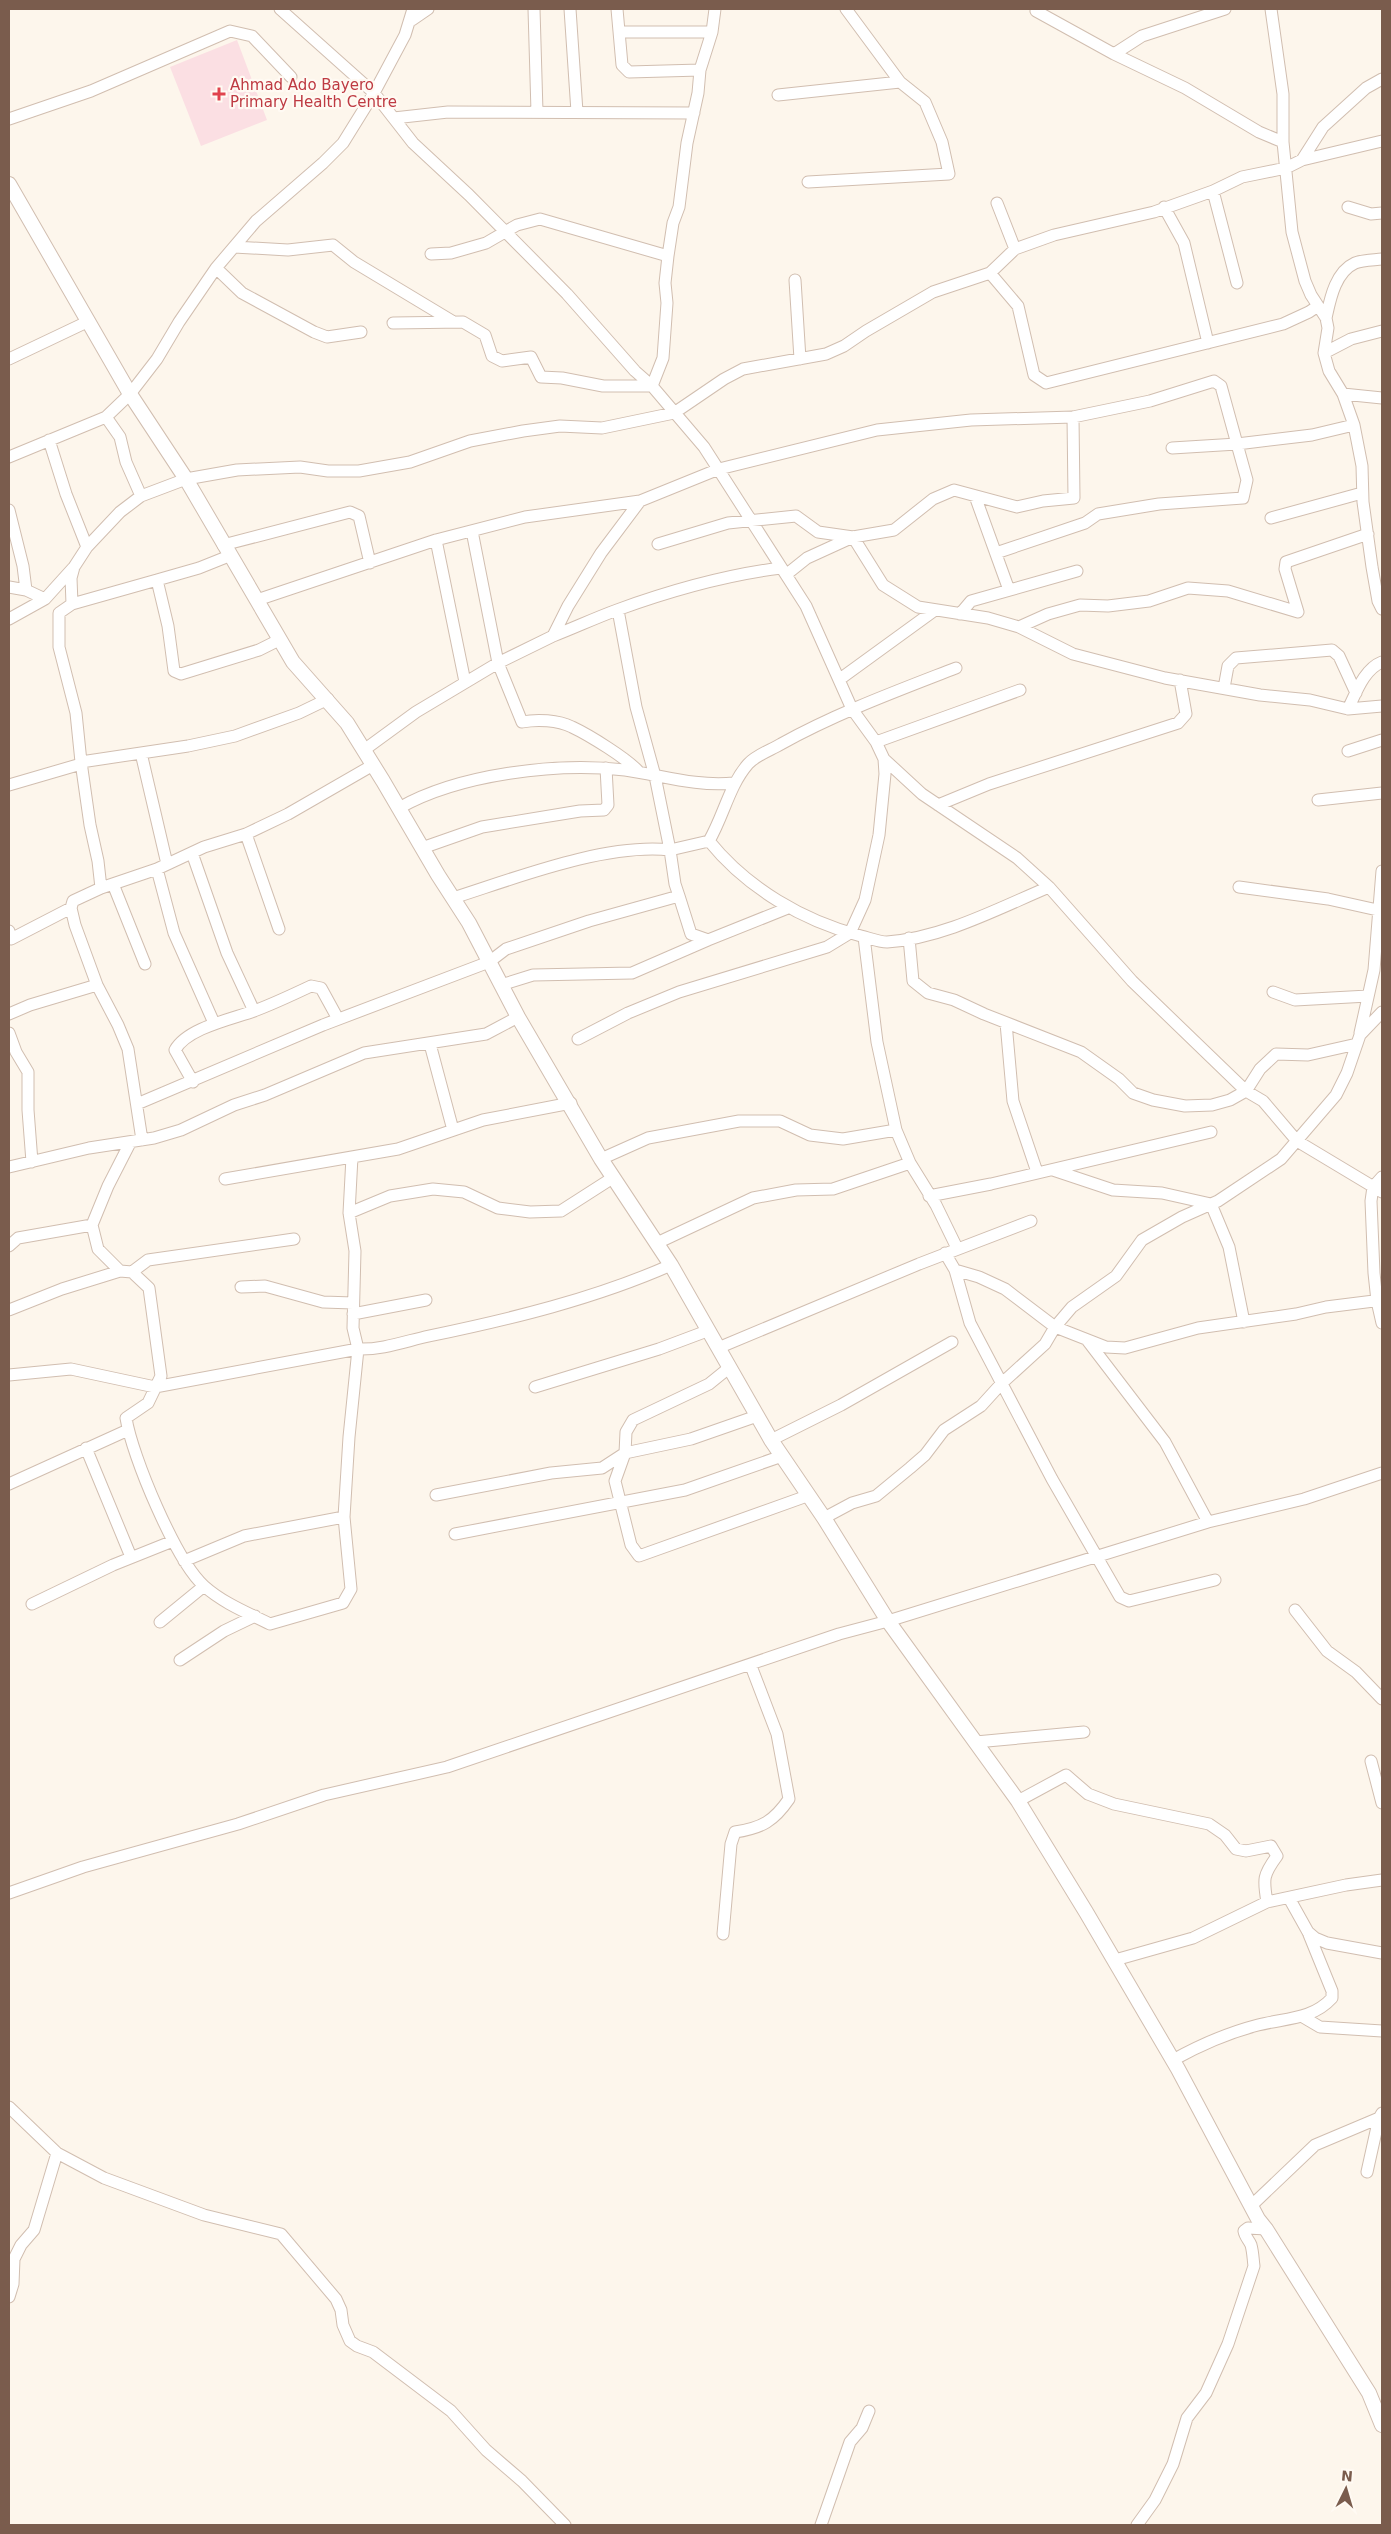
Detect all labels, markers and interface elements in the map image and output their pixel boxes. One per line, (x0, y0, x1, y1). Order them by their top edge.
place label: Ahmad Ado Bayero Primary Health Centre (230, 76, 397, 111)
marker: Ahmad Ado Bayero Primary Health Centre (212, 87, 226, 101)
north arrow (1321, 2464, 1371, 2514)
text: N (1341, 2468, 1354, 2485)

